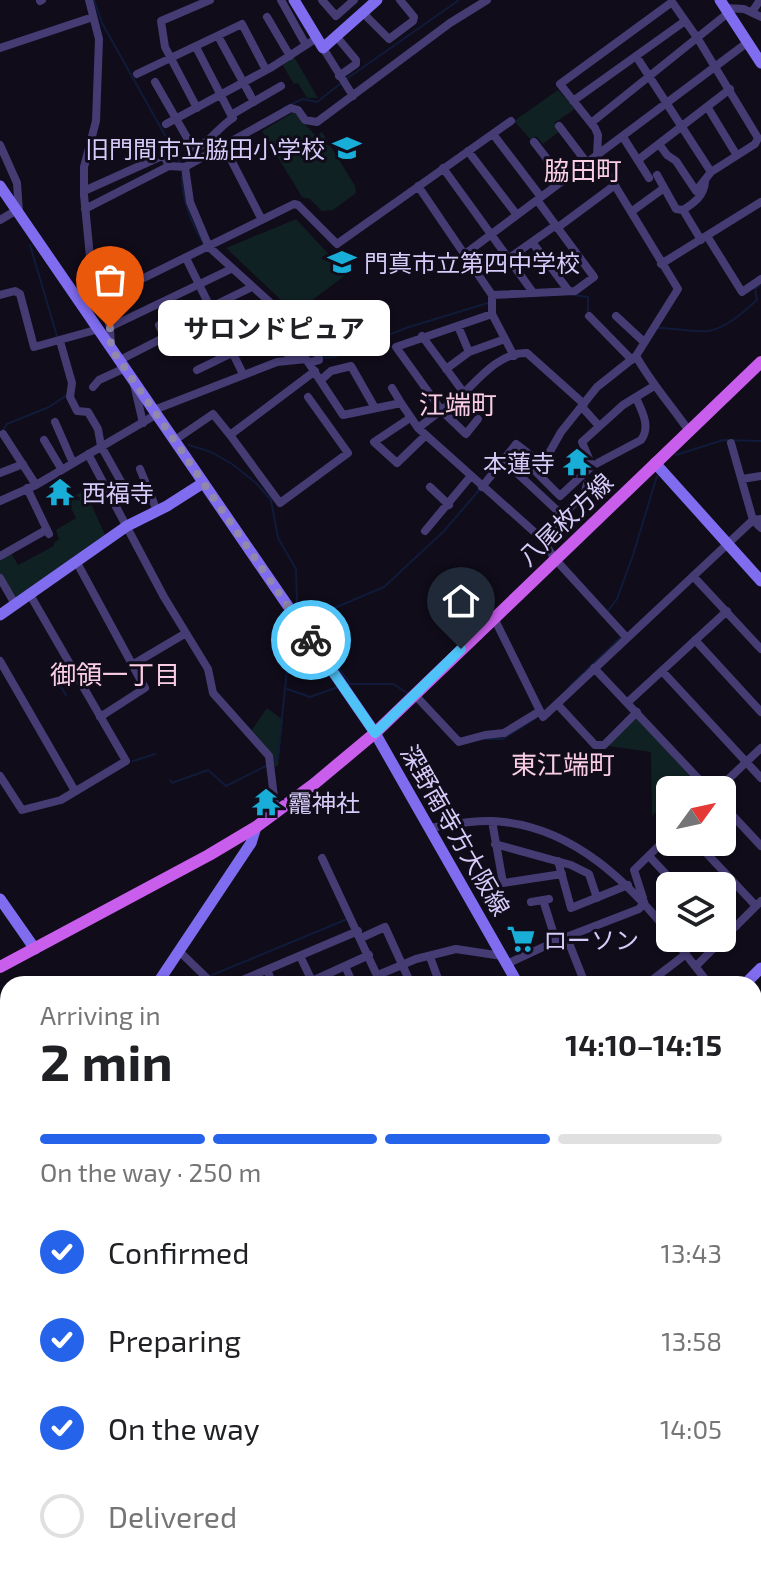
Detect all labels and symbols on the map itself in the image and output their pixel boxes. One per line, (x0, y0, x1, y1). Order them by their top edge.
school or university icon: 旧門間市立脇田小学校 (332, 133, 362, 163)
place label: 旧門間市立脇田小学校 (85, 134, 325, 163)
district label: 脇田町 (544, 154, 622, 185)
pin (76, 246, 144, 328)
school or university icon: 門真市立第四中学校 (327, 247, 357, 277)
place label: 門真市立第四中学校 (364, 248, 580, 277)
callout: サロンドピュア (158, 300, 390, 356)
district label: 江端町 (419, 388, 497, 419)
temple icon: 本蓮寺 (562, 447, 592, 477)
place label: 本蓮寺 (483, 448, 555, 477)
street label: 八尾枚方線 (512, 467, 618, 571)
temple icon: 西福寺 (45, 477, 75, 507)
place label: 西福寺 (82, 478, 154, 507)
pin (427, 567, 495, 649)
courier (271, 600, 351, 680)
district label: 御領一丁目 (50, 658, 180, 689)
street label: 深野南寺方大阪線 (395, 740, 517, 920)
district label: 東江端町 (511, 748, 615, 779)
north arrow (656, 776, 736, 856)
temple icon: 龗神社 (251, 787, 281, 817)
place label: 龗神社 (288, 788, 360, 817)
supermarket icon: ローソン (506, 924, 536, 954)
place label: ローソン (543, 925, 639, 954)

